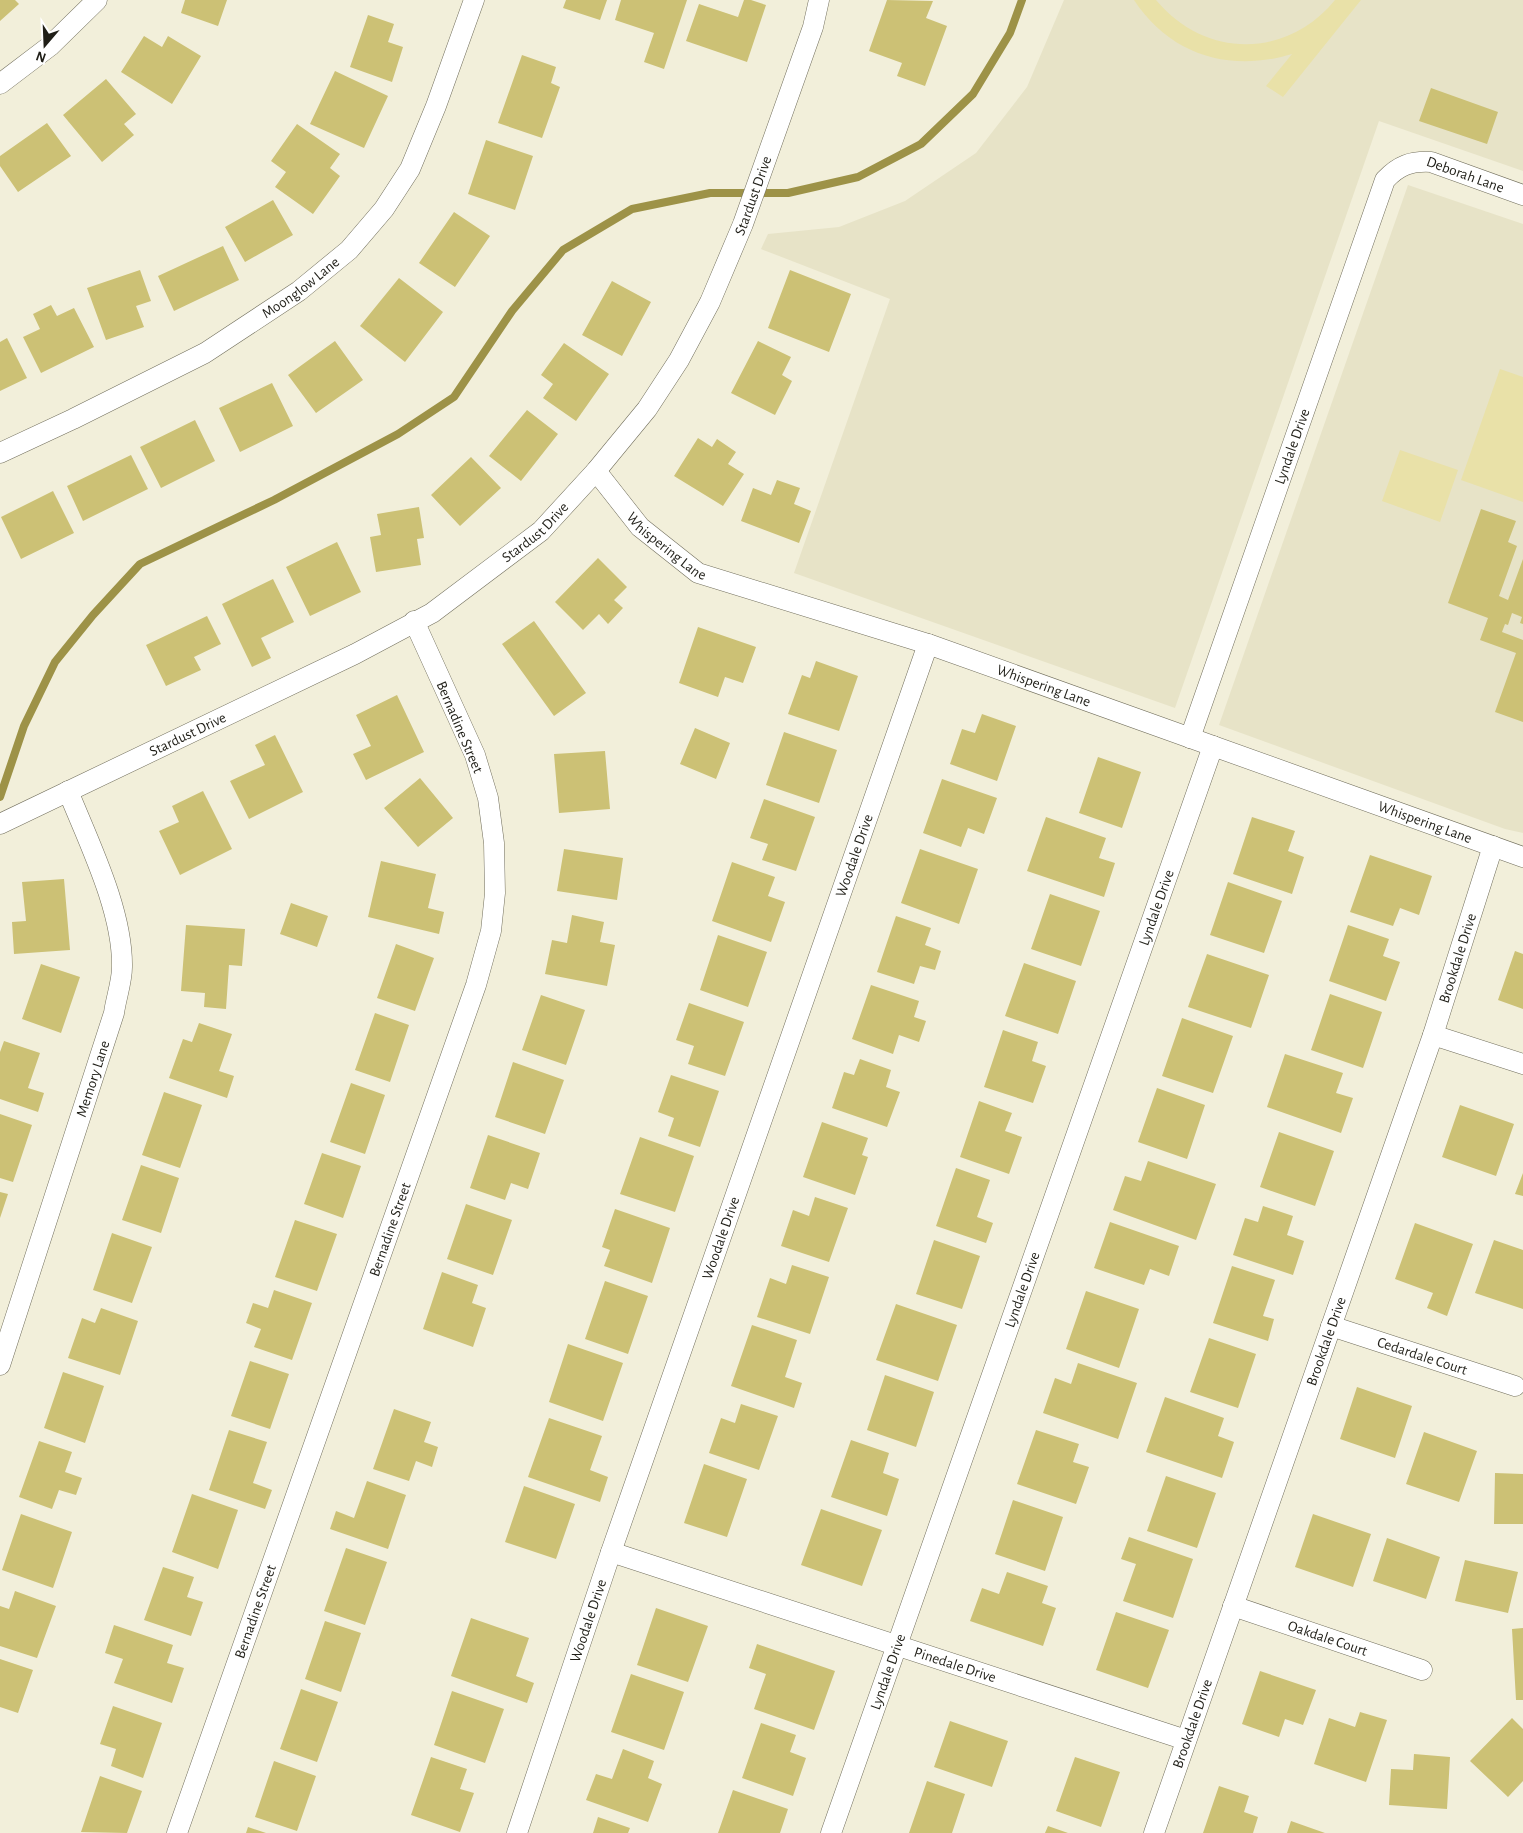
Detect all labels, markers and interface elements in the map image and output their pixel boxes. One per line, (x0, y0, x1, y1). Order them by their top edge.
north arrow (20, 20, 70, 70)
text: N (34, 48, 48, 65)
street label: Stardust Drive (732, 154, 775, 238)
street label: Deborah Lane (1424, 154, 1506, 196)
street label: Moonglow Lane (259, 254, 342, 321)
street label: Lyndale Drive (1272, 407, 1313, 486)
street label: Stardust Drive (499, 499, 571, 566)
street label: Whispering Lane (624, 510, 708, 583)
street label: Whispering Lane (995, 662, 1093, 710)
street label: Bernadine Street (433, 679, 486, 775)
street label: Stardust Drive (147, 710, 229, 759)
street label: Whispering Lane (1376, 799, 1474, 846)
street label: Woodale Drive (833, 812, 876, 899)
street label: Lyndale Drive (1137, 868, 1177, 947)
street label: Brookdale Drive (1437, 912, 1479, 1005)
street label: Memory Lane (74, 1039, 113, 1119)
street label: Bernadine Street (367, 1181, 414, 1278)
street label: Woodale Drive (700, 1195, 743, 1281)
street label: Lyndale Drive (1002, 1250, 1043, 1330)
street label: Brookdale Drive (1304, 1295, 1349, 1388)
street label: Cedardale Court (1375, 1335, 1469, 1378)
street label: Bernadine Street (232, 1562, 279, 1660)
street label: Woodale Drive (568, 1577, 609, 1664)
street label: Oakdale Court (1286, 1618, 1369, 1659)
street label: Lyndale Drive (868, 1632, 908, 1712)
street label: Pinedale Drive (912, 1645, 998, 1685)
street label: Brookdale Drive (1170, 1677, 1215, 1770)

